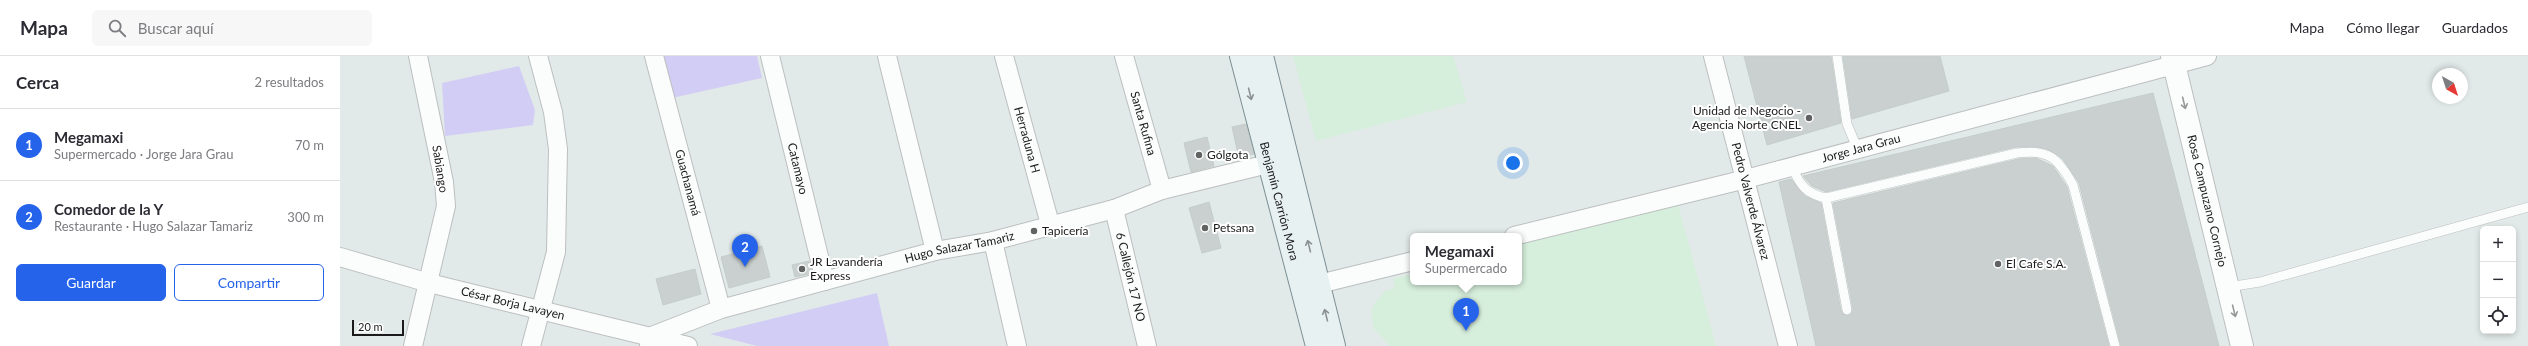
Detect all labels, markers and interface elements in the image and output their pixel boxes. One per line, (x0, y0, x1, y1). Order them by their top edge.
search box (92, 10, 372, 46)
text: Mapa (20, 16, 68, 39)
icon: search (106, 17, 128, 39)
text: Buscar aquí (138, 19, 214, 37)
text: Mapa (2290, 19, 2324, 36)
text: Cómo llegar (2346, 19, 2420, 36)
text: Guardados (2442, 19, 2508, 36)
north arrow (2432, 68, 2468, 104)
text: Cerca (16, 72, 59, 93)
text: 2 resultados (254, 74, 324, 90)
one-way arrow (1247, 87, 1255, 100)
street label: Santa Rufina (1127, 89, 1160, 157)
one-way arrow (2180, 96, 2188, 109)
place label: Unidad de Negocio - Agencia Norte CNEL (1692, 103, 1801, 132)
street label: Herraduna H (1011, 105, 1044, 175)
marker: Unidad de Negocio - Agencia Norte CNEL (1804, 113, 1814, 123)
text: Megamaxi (54, 128, 123, 146)
street label: Jorge Jara Grau (1820, 130, 1902, 165)
street label: Rosa Campuzano Cornejo (2184, 133, 2231, 268)
text: 1 (25, 137, 33, 153)
text: 70 m (295, 137, 324, 153)
street label: Benjamín Carrión Mora (1257, 140, 1302, 262)
street label: Catamayo (784, 141, 812, 196)
street label: Pedro Valverde Álvarez (1729, 141, 1774, 262)
street label: Sabiango (429, 144, 452, 194)
text: Supermercado · Jorge Jara Grau (54, 146, 234, 162)
place label: Gólgota (1207, 147, 1248, 162)
street label: Guachanamá (672, 148, 704, 217)
marker: Gólgota (1194, 150, 1204, 160)
your location (1503, 153, 1523, 173)
text: Comedor de la Y (54, 200, 163, 218)
text: 2 (25, 209, 33, 225)
text: 300 m (287, 209, 324, 225)
text: Restaurante · Hugo Salazar Tamariz (54, 218, 253, 234)
place label: Petsana (1213, 220, 1254, 235)
place label: Tapicería (1042, 223, 1088, 238)
marker: Petsana (1200, 223, 1210, 233)
marker: Tapicería (1029, 226, 1039, 236)
map controls (2480, 226, 2516, 334)
button: + (2480, 226, 2516, 262)
street label: Hugo Salazar Tamariz (903, 228, 1016, 266)
street label: 6 Callejón 17 NO (1113, 231, 1149, 323)
popup (1410, 233, 1522, 285)
pin: 2 (732, 234, 758, 267)
one-way arrow (1305, 239, 1312, 252)
text: Megamaxi (1425, 242, 1494, 260)
place label: JR Lavandería Express (810, 254, 883, 283)
place label: El Cafe S.A. (2006, 256, 2067, 271)
marker: El Cafe S.A. (1993, 259, 2003, 269)
text: Supermercado (1425, 260, 1507, 276)
button: − (2480, 262, 2516, 298)
button: Guardar (16, 264, 166, 301)
button: Compartir (174, 264, 324, 301)
marker: JR Lavandería Express (797, 264, 807, 274)
street label: César Borja Lavayen (459, 283, 566, 323)
pin: 1 (1453, 298, 1479, 331)
button: locate (2480, 298, 2516, 334)
one-way arrow (2230, 304, 2238, 317)
one-way arrow (1322, 309, 1330, 322)
scale bar (352, 318, 404, 337)
text: 20 m (358, 320, 383, 333)

